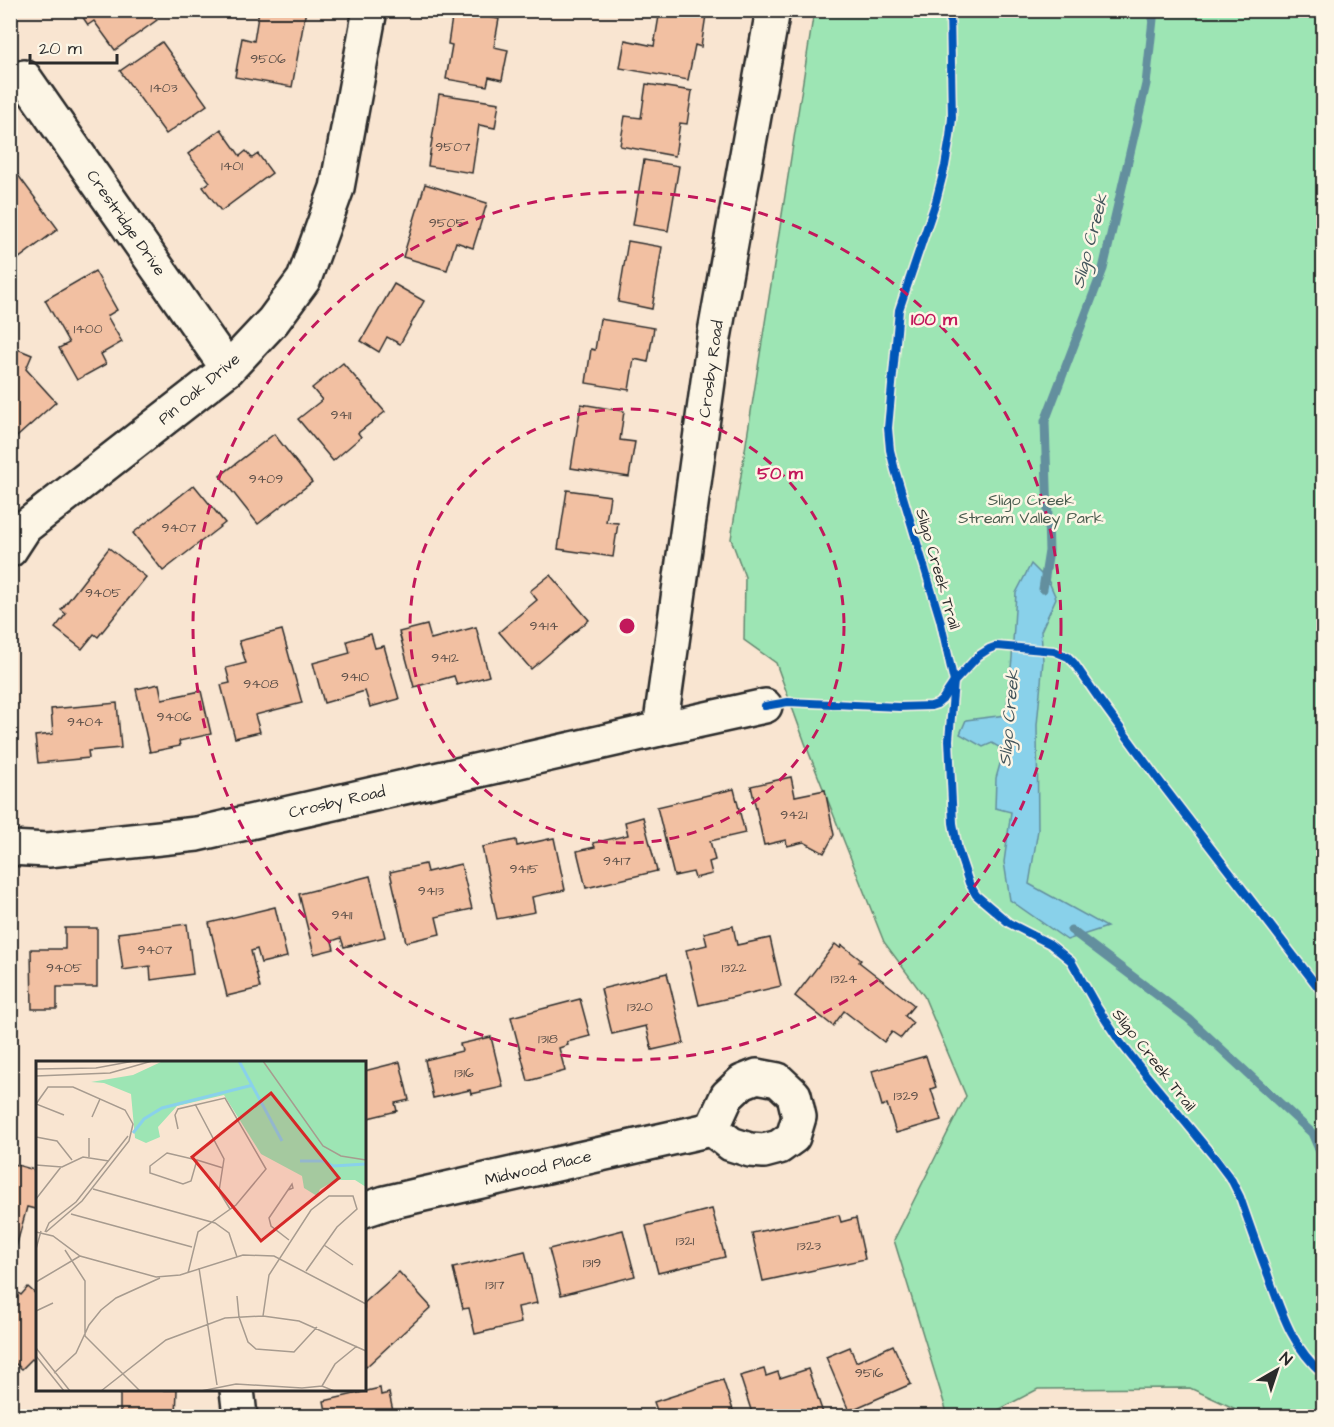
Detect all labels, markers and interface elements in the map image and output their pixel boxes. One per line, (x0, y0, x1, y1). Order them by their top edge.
scale bar (30, 27, 117, 65)
text: 20 m (39, 36, 82, 61)
house number: 9506 (250, 49, 286, 69)
house number: 1403 (150, 78, 178, 98)
house number: 9507 (435, 137, 471, 157)
house number: 1401 (221, 156, 243, 176)
street label: Crestridge Drive (80, 166, 171, 281)
water label: Sligo Creek (1065, 190, 1116, 291)
house number: 9505 (429, 213, 465, 233)
text: 100 m (911, 307, 958, 332)
house number: 1400 (74, 319, 103, 339)
street label: Crosby Road (693, 319, 730, 419)
street label: Pin Oak Drive (153, 348, 245, 430)
house number: 9411 (330, 405, 352, 425)
text: 50 m (757, 461, 804, 486)
house number: 9409 (249, 469, 283, 489)
park label: Sligo Creek Stream Valley Park (958, 489, 1104, 530)
street label: Sligo Creek Trail (909, 506, 966, 632)
house number: 9407 (162, 518, 197, 538)
house number: 9405 (85, 583, 121, 603)
house number: 9414 (530, 616, 559, 636)
centre of rings (617, 616, 637, 636)
house number: 9412 (431, 648, 459, 668)
house number: 9410 (341, 667, 369, 687)
water label: Sligo Creek (992, 668, 1027, 767)
house number: 9408 (243, 674, 279, 694)
house number: 9406 (156, 707, 192, 727)
house number: 9404 (67, 712, 103, 732)
street label: Crosby Road (287, 780, 387, 825)
house number: 9421 (780, 805, 808, 825)
house number: 9417 (603, 851, 631, 871)
house number: 9415 (509, 859, 539, 879)
house number: 9413 (418, 881, 444, 901)
house number: 9411 (331, 905, 353, 925)
house number: 9407 (138, 940, 173, 960)
house number: 9405 (46, 958, 82, 978)
house number: 1322 (722, 958, 746, 978)
house number: 1324 (831, 969, 858, 989)
house number: 1320 (627, 997, 653, 1017)
street label: Sligo Creek Trail (1106, 1004, 1201, 1116)
house number: 1318 (538, 1029, 558, 1049)
inset map (36, 1061, 366, 1391)
house number: 1316 (454, 1063, 474, 1083)
house number: 1329 (894, 1086, 918, 1106)
street label: Midwood Place (482, 1145, 594, 1191)
house number: 1321 (676, 1231, 695, 1251)
house number: 1323 (797, 1236, 821, 1256)
house number: 1319 (583, 1253, 601, 1273)
house number: 1317 (485, 1275, 505, 1295)
north arrow (1247, 1340, 1307, 1400)
text: N (1275, 1347, 1297, 1371)
house number: 9516 (855, 1363, 883, 1383)

